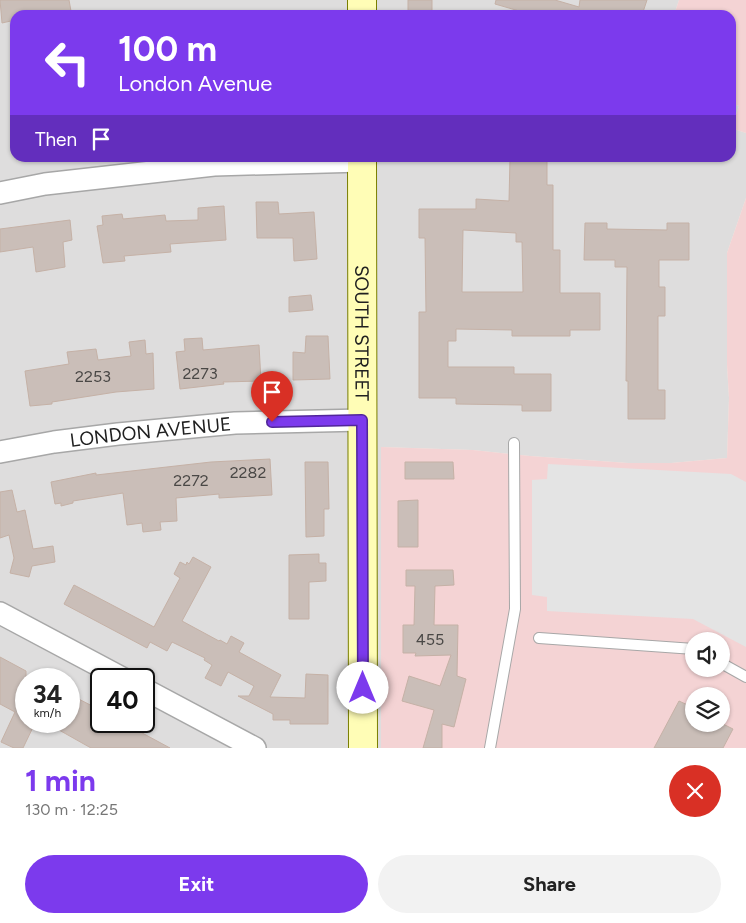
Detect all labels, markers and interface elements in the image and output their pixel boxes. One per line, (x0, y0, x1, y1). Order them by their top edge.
text: 100 m (118, 28, 217, 70)
icon: left (35, 30, 100, 95)
text: London Avenue (118, 70, 272, 97)
icon: arrive (87, 125, 115, 153)
text: Then (35, 128, 77, 151)
street label: SOUTH STREET (350, 265, 373, 402)
house number: 2273 (182, 364, 218, 383)
house number: 2253 (75, 367, 111, 386)
pin (251, 371, 293, 422)
icon: arrive (258, 378, 286, 406)
street label: LONDON AVENUE (69, 412, 232, 452)
house number: 2282 (230, 463, 266, 482)
house number: 2272 (173, 471, 209, 490)
house number: 455 (416, 630, 444, 649)
map controls (685, 632, 730, 732)
button: sound (685, 632, 730, 677)
position arrow (336, 661, 388, 713)
speed limit sign: 40 (90, 668, 155, 733)
text: 34 (33, 679, 62, 709)
button: layers (685, 687, 730, 732)
text: km/h (34, 706, 61, 720)
text: 1 min (25, 762, 96, 799)
button: close (669, 765, 721, 817)
text: 130 m · 12:25 (25, 800, 118, 819)
button: Exit (25, 855, 368, 913)
button: Share (378, 855, 721, 913)

